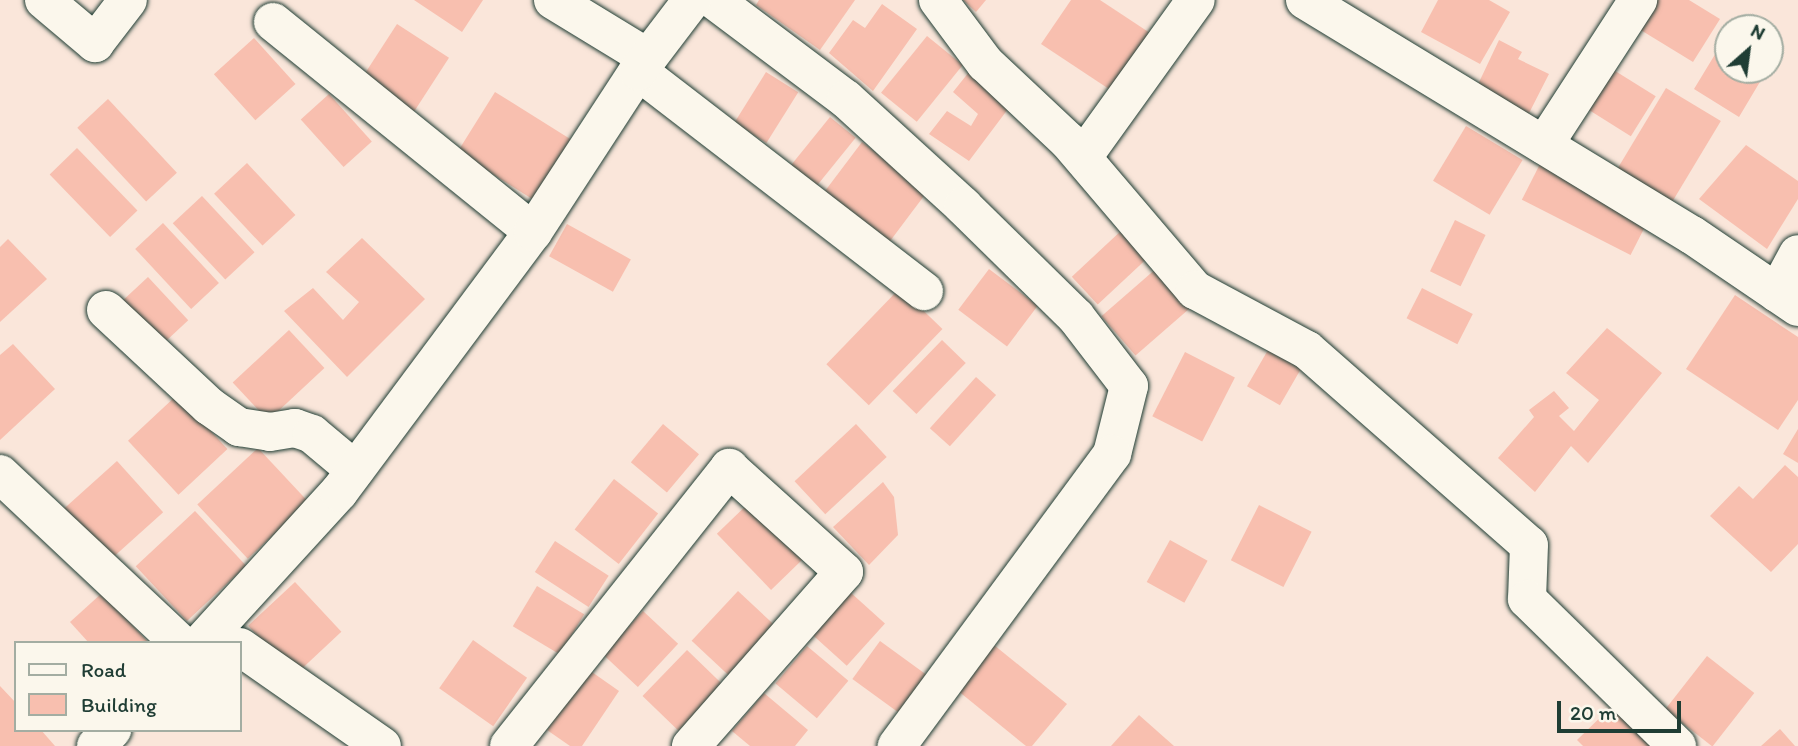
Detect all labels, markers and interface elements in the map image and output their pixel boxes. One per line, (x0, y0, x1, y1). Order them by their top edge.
north arrow (1714, 14, 1784, 84)
text: N (1747, 19, 1769, 45)
legend (14, 641, 242, 732)
text: Road (81, 657, 126, 682)
scale bar (1560, 686, 1684, 730)
text: Building (81, 692, 157, 717)
text: 20 m (1570, 700, 1616, 725)

